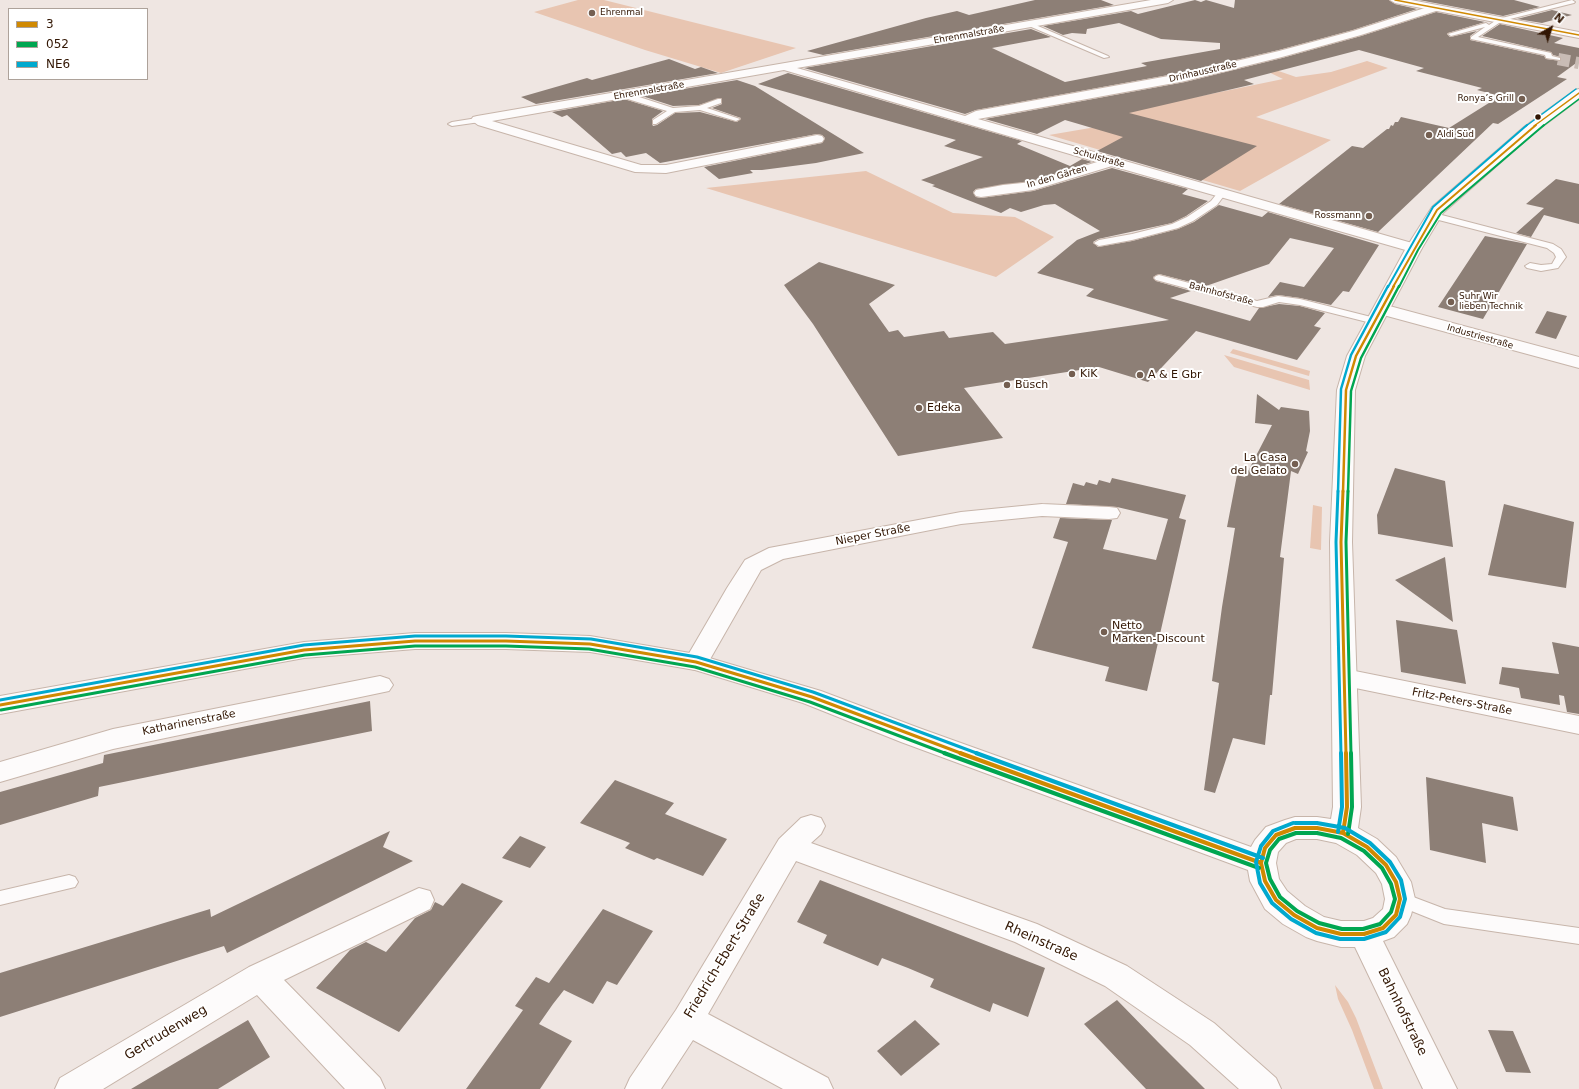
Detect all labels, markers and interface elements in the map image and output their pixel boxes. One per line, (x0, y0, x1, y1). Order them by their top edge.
legend (8, 8, 148, 80)
marker: Ehrenmal (587, 8, 597, 18)
place label: Ehrenmal (600, 8, 643, 18)
north arrow (1531, 8, 1571, 48)
text: N (1551, 10, 1567, 26)
text: 3 (46, 17, 54, 31)
street label: Ehrenmalstraße (933, 23, 1005, 47)
text: 052 (46, 37, 69, 51)
text: NE6 (46, 57, 70, 71)
street label: Drinhausstraße (1168, 59, 1238, 85)
street label: Ehrenmalstraße (613, 79, 685, 103)
place label: Ronya’s Grill (1458, 94, 1514, 104)
marker: Ronya’s Grill (1517, 94, 1527, 104)
unlabelled marker (1533, 112, 1543, 122)
marker: Aldi Süd (1424, 130, 1434, 140)
place label: Aldi Süd (1437, 130, 1474, 140)
street label: Schulstraße (1072, 145, 1126, 171)
street label: In den Gärten (1026, 163, 1088, 191)
place label: Rossmann (1315, 211, 1361, 221)
marker: Rossmann (1364, 211, 1374, 221)
street label: Bahnhofstraße (1188, 280, 1254, 308)
place label: Suhr Wir lieben Technik (1459, 292, 1523, 313)
marker: Suhr Wir lieben Technik (1446, 297, 1456, 307)
street label: Industriestraße (1446, 322, 1514, 352)
place label: KiK (1080, 367, 1097, 381)
place label: A & E Gbr (1148, 368, 1202, 382)
marker: KiK (1067, 369, 1077, 379)
marker: A & E Gbr (1135, 370, 1145, 380)
place label: Büsch (1015, 378, 1048, 392)
marker: Büsch (1002, 380, 1012, 390)
place label: Edeka (927, 401, 961, 415)
marker: Edeka (914, 403, 924, 413)
place label: La Casa del Gelato (1231, 451, 1287, 477)
marker: La Casa del Gelato (1290, 459, 1300, 469)
street label: Nieper Straße (834, 521, 912, 549)
place label: Netto Marken-Discount (1112, 619, 1205, 645)
marker: Netto Marken-Discount (1099, 627, 1109, 637)
street label: Fritz-Peters-Straße (1411, 686, 1513, 718)
street label: Katharinenstraße (141, 707, 237, 739)
street label: Friedrich-Ebert-Straße (681, 891, 769, 1021)
street label: Rheinstraße (1002, 919, 1080, 965)
street label: Bahnhofstraße (1374, 966, 1430, 1058)
street label: Gertrudenweg (122, 1002, 210, 1064)

